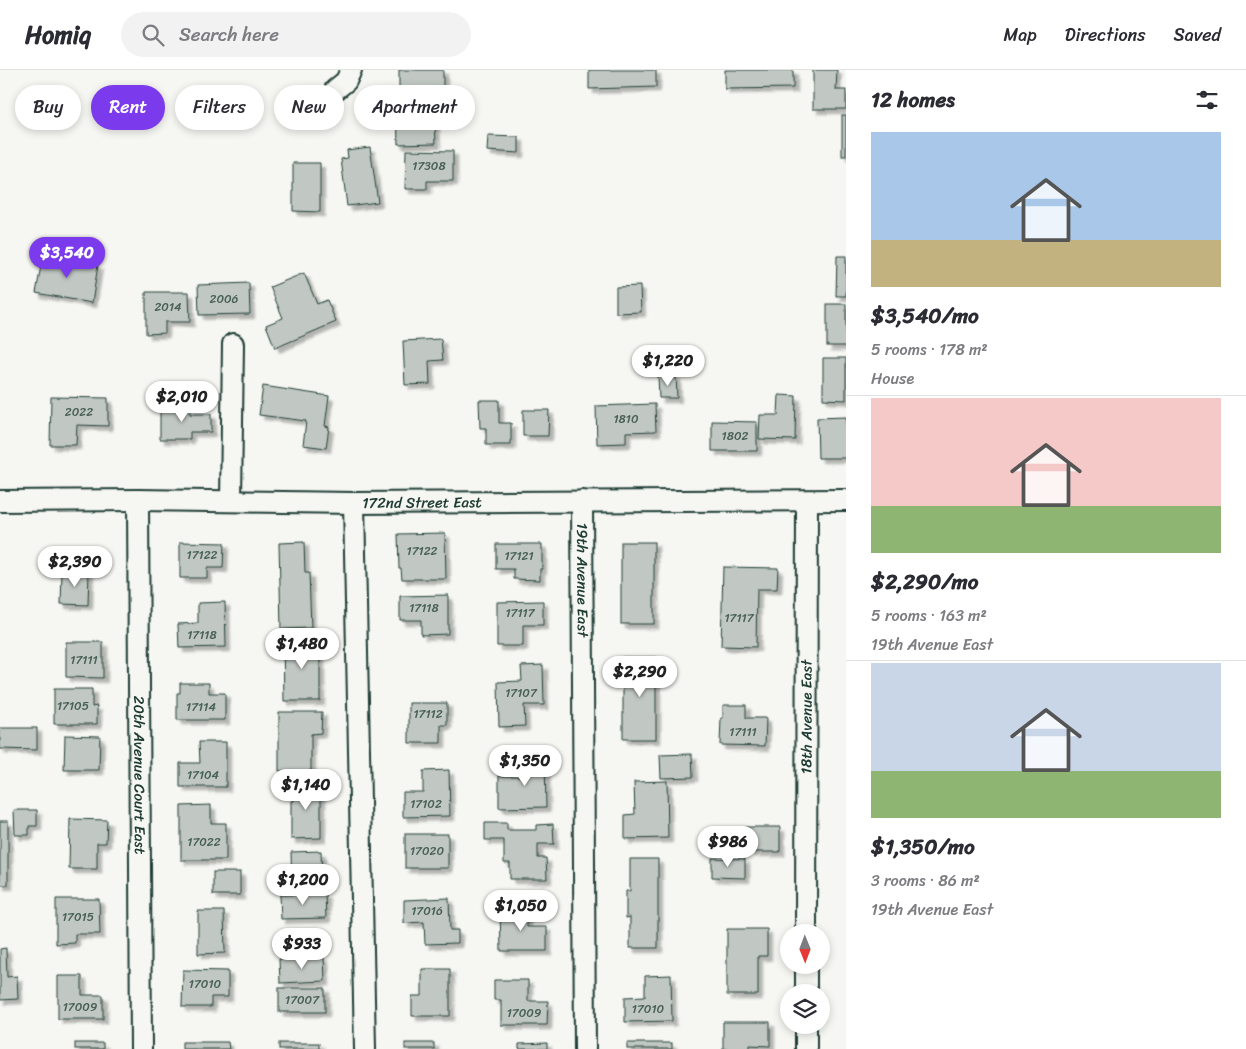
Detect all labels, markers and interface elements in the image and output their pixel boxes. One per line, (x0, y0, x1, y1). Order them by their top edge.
search box (121, 12, 471, 57)
text: Homiq (25, 14, 91, 56)
text: Search here (179, 18, 279, 51)
text: Map (1004, 19, 1037, 51)
text: Directions (1065, 19, 1146, 51)
text: Saved (1174, 19, 1221, 51)
icon: search (139, 21, 167, 49)
text: 12 homes (871, 81, 955, 119)
chip: Buy (15, 85, 81, 130)
chip: Rent (91, 85, 165, 130)
chip: Filters (175, 85, 264, 130)
chip: New (274, 85, 344, 130)
chip: Apartment (354, 85, 475, 130)
icon: filters (1193, 86, 1221, 114)
house number: 17308 (412, 155, 446, 177)
icon: home (1001, 165, 1091, 255)
pin: $3,540 (26, 236, 108, 279)
text: $3,540 (40, 238, 94, 267)
house number: 2006 (210, 288, 239, 310)
house number: 2014 (154, 296, 182, 318)
text: $3,540/mo (871, 297, 979, 335)
text: 5 rooms · 178 m² (871, 335, 988, 364)
pin: $1,220 (627, 344, 709, 387)
text: $1,220 (643, 346, 693, 375)
text: House (871, 364, 914, 393)
pin: $2,010 (141, 380, 223, 423)
text: $2,010 (156, 382, 208, 411)
house number: 2022 (65, 401, 93, 423)
house number: 1810 (613, 408, 639, 430)
house number: 1802 (722, 425, 749, 447)
icon: home (1001, 430, 1091, 520)
street label: 172nd Street East (362, 489, 482, 516)
street label: 19th Avenue East (569, 523, 596, 638)
house number: 17122 (407, 540, 438, 562)
house number: 17122 (187, 544, 218, 566)
house number: 17121 (504, 545, 534, 567)
pin: $2,390 (34, 546, 116, 588)
text: $2,390 (48, 547, 102, 576)
text: $2,290/mo (871, 563, 978, 601)
house number: 17118 (409, 597, 439, 619)
text: 5 rooms · 163 m² (871, 601, 987, 630)
house number: 17117 (505, 602, 536, 624)
house number: 17117 (724, 607, 755, 629)
house number: 17118 (187, 624, 217, 646)
pin: $1,480 (261, 628, 343, 670)
text: $1,480 (276, 629, 328, 658)
text: 19th Avenue East (871, 630, 993, 659)
house number: 17111 (70, 649, 98, 671)
pin: $2,290 (599, 656, 681, 698)
text: $2,290 (613, 657, 667, 686)
street label: 18th Avenue East (793, 659, 820, 774)
house number: 17107 (505, 682, 538, 704)
house number: 17105 (57, 695, 89, 717)
icon: home (1001, 695, 1091, 785)
street label: 20th Avenue Court East (126, 696, 153, 855)
house number: 17114 (186, 696, 216, 718)
house number: 17112 (413, 703, 443, 725)
house number: 17111 (729, 721, 757, 743)
pin: $1,350 (484, 744, 566, 787)
text: $1,350 (500, 746, 550, 775)
house number: 17104 (187, 764, 220, 786)
pin: $1,140 (265, 768, 347, 811)
text: $1,140 (282, 770, 330, 799)
house number: 17102 (410, 793, 442, 815)
pin: $986 (698, 826, 758, 868)
text: $986 (708, 827, 748, 856)
text: $1,350/mo (871, 828, 975, 866)
house number: 17022 (187, 831, 221, 853)
house number: 17020 (410, 840, 444, 862)
pin: $1,200 (262, 864, 344, 906)
text: $1,200 (277, 865, 329, 894)
text: 3 rooms · 86 m² (871, 866, 980, 895)
pin: $1,050 (480, 890, 562, 932)
text: $1,050 (495, 891, 547, 920)
text: 19th Avenue East (871, 895, 993, 924)
house number: 17016 (411, 900, 443, 922)
house number: 17015 (62, 906, 94, 928)
north arrow (780, 924, 830, 974)
map controls (780, 924, 830, 1034)
pin: $933 (272, 928, 332, 970)
text: $933 (283, 929, 321, 958)
house number: 17010 (189, 973, 222, 995)
button: layers (780, 984, 830, 1034)
house number: 17007 (285, 989, 320, 1011)
house number: 17009 (63, 996, 97, 1018)
house number: 17010 (632, 998, 665, 1020)
house number: 17009 (507, 1002, 541, 1024)

